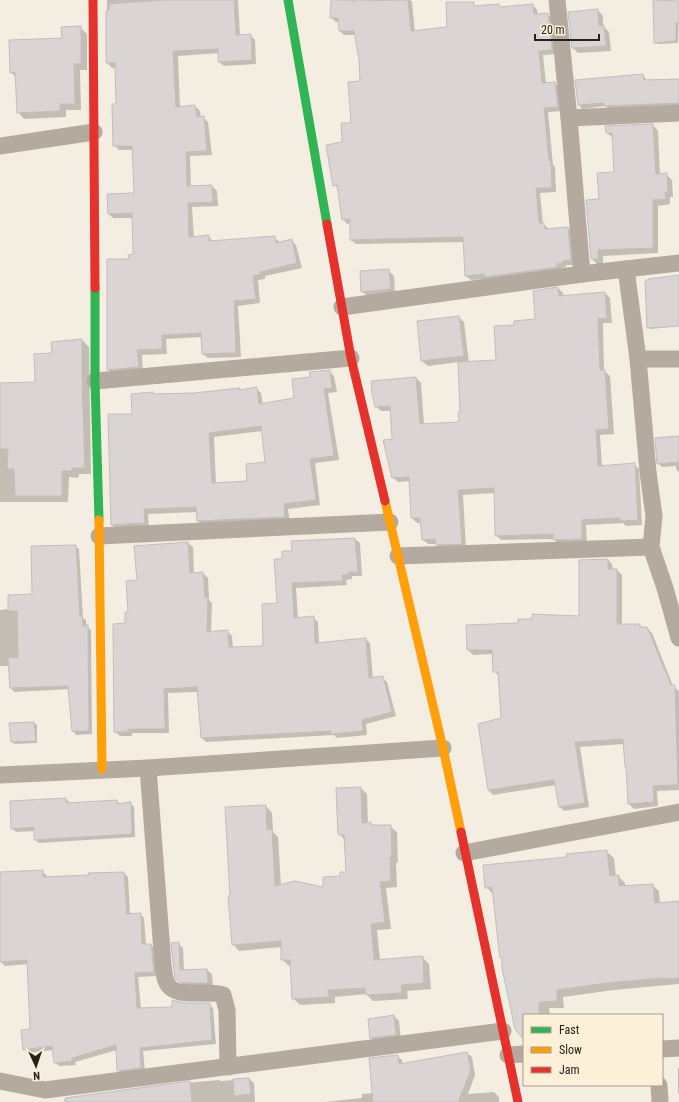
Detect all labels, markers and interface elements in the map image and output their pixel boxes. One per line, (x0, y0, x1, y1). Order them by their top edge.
scale bar (535, 16, 599, 42)
text: 20 m (541, 23, 565, 37)
legend (523, 1014, 663, 1086)
text: Fast (559, 1023, 580, 1037)
text: Slow (559, 1043, 582, 1057)
north arrow (16, 1046, 56, 1086)
text: Jam (559, 1063, 580, 1077)
text: N (33, 1069, 40, 1082)

